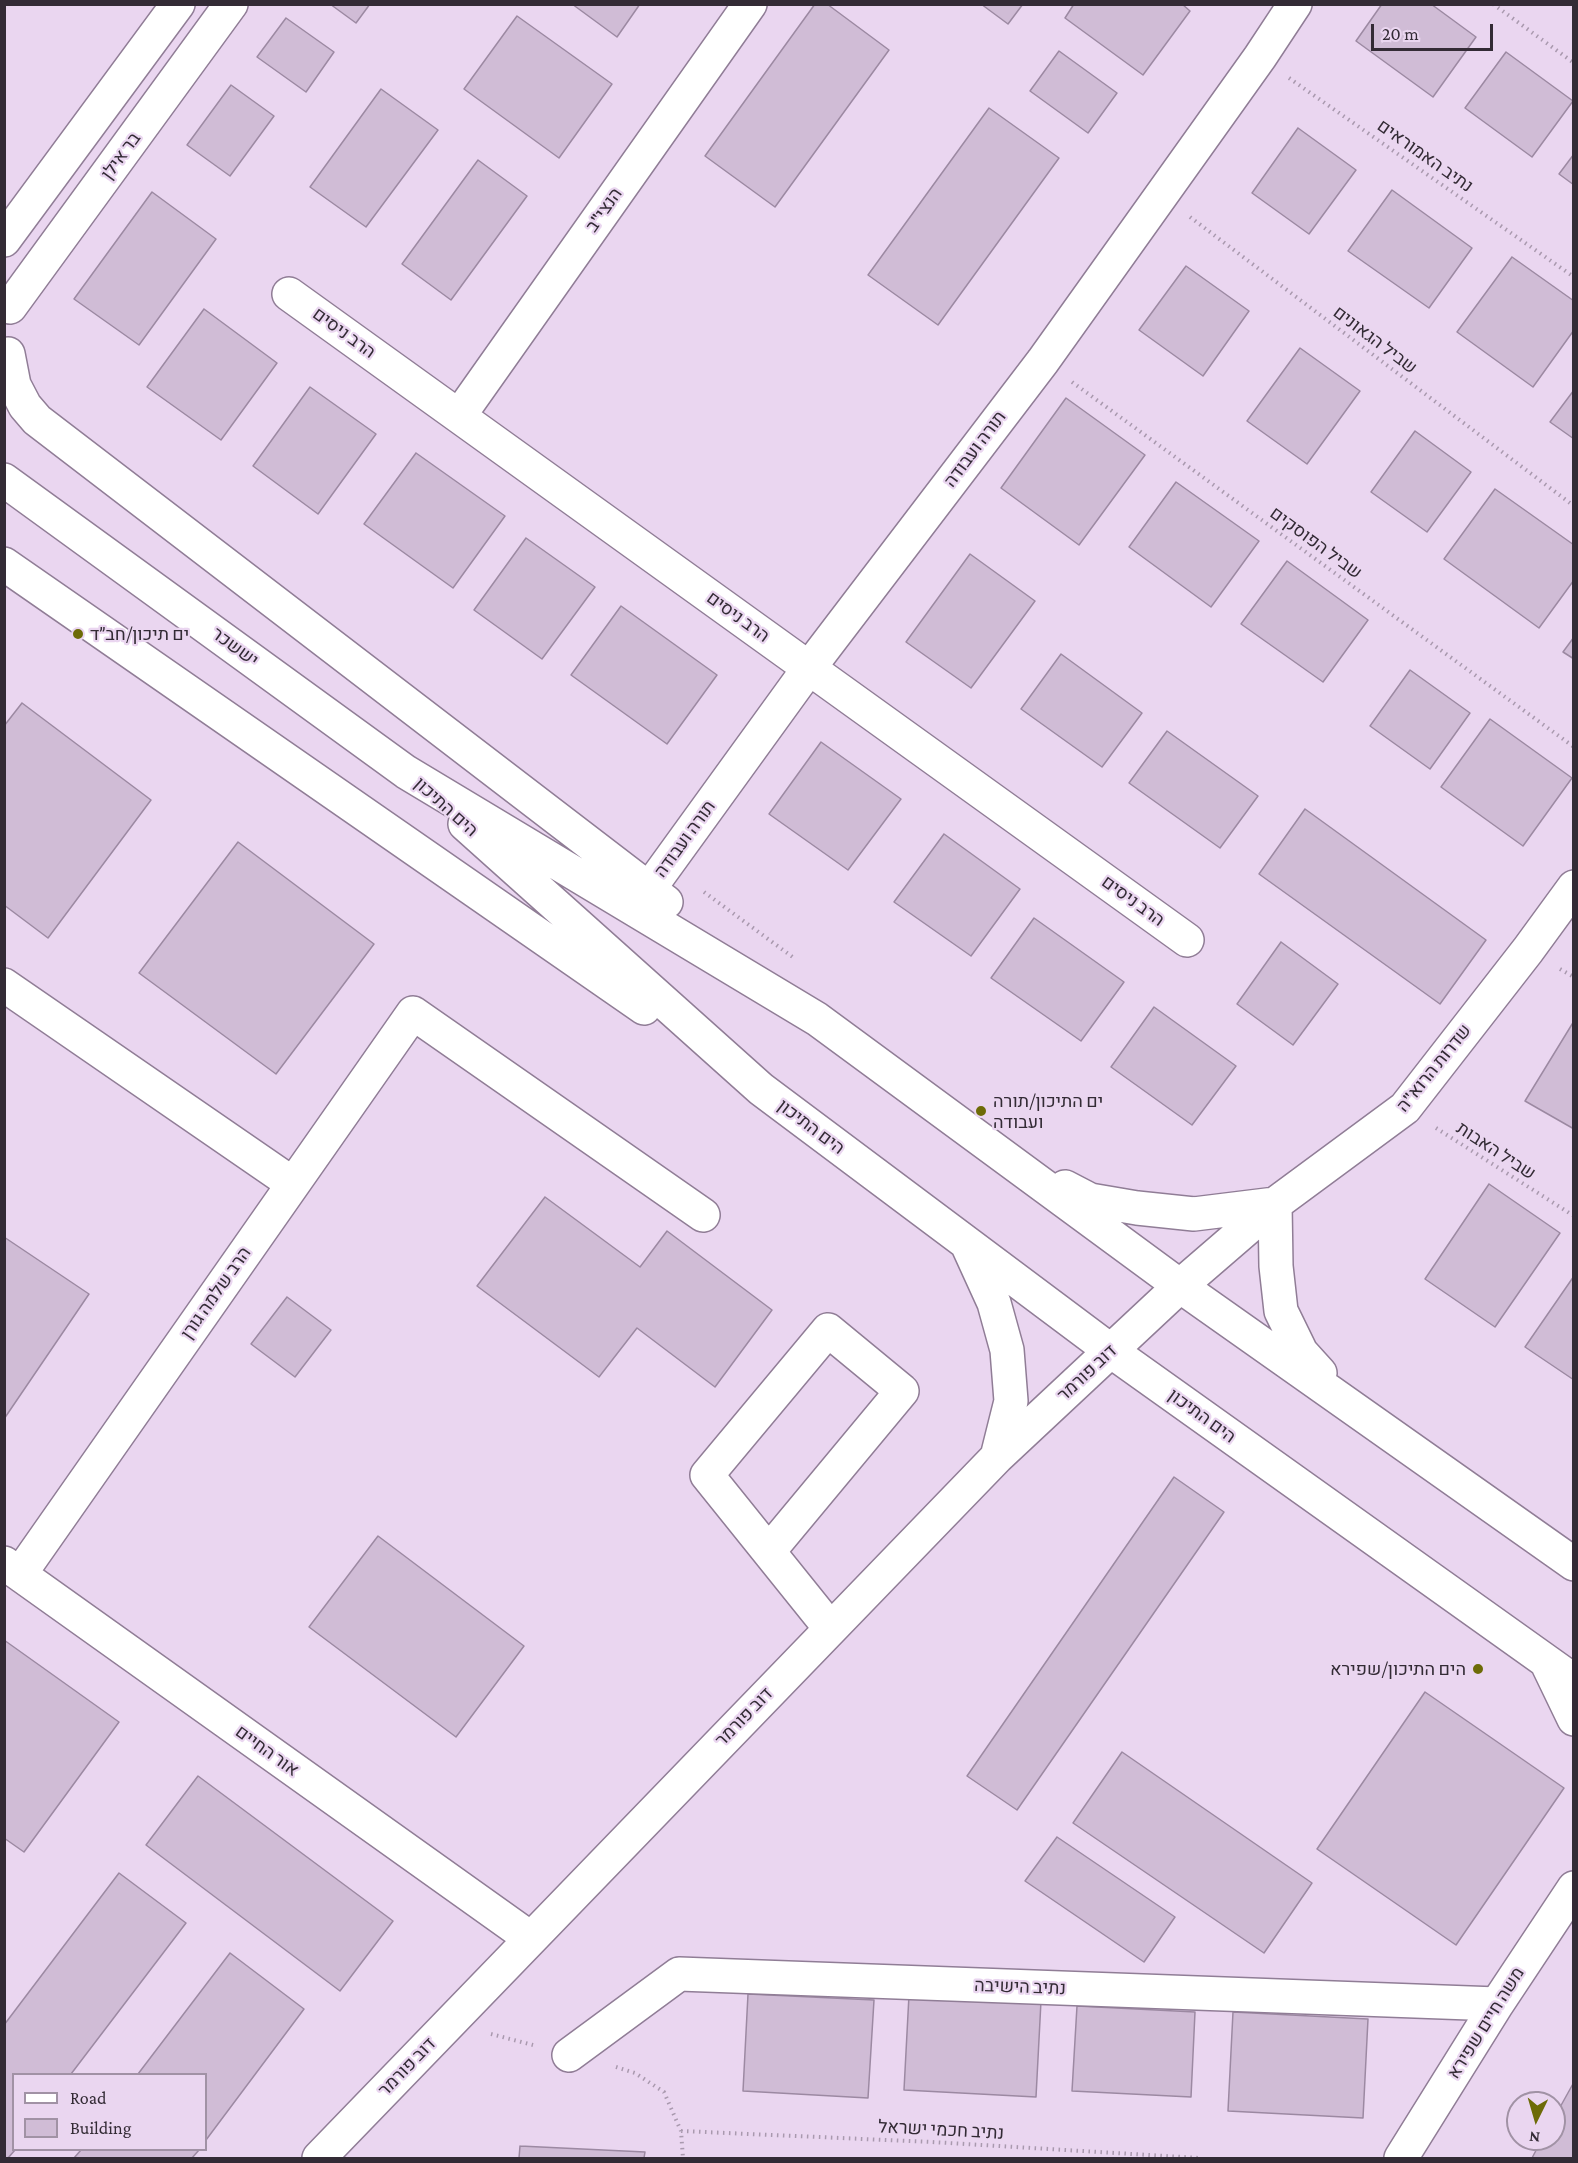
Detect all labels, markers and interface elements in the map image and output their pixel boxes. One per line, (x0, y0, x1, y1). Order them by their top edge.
scale bar (1374, 12, 1496, 50)
text: 20 m (1382, 24, 1419, 44)
street label: נתיב האמוראים (1373, 115, 1477, 197)
street label: בר אילן (97, 128, 145, 184)
street label: הנצי"ב (581, 184, 627, 236)
street label: שביל הגאונים (1329, 301, 1421, 379)
street label: הרב ניסים (308, 303, 380, 363)
street label: תורה ועבודה (939, 407, 1011, 491)
street label: שביל הפוסקים (1266, 502, 1366, 584)
street label: הרב ניסים (702, 587, 774, 647)
place label: ים תיכון/חב״ד (90, 623, 189, 645)
street label: יששכר (207, 623, 263, 671)
marker: ים תיכון/חב״ד (71, 627, 85, 641)
street label: הים התיכון (410, 773, 482, 841)
street label: תורה ועבודה (650, 796, 720, 882)
street label: הרב ניסים (1097, 871, 1169, 931)
street label: שדרות הרוא"ה (1392, 1020, 1476, 1116)
place label: ים התיכון/תורה ועבודה (993, 1090, 1103, 1132)
street label: הים התיכון (773, 1095, 849, 1159)
marker: ים התיכון/תורה ועבודה (974, 1104, 988, 1118)
street label: שביל האבות (1452, 1117, 1540, 1185)
street label: הרב שלמה גורן (176, 1243, 256, 1343)
street label: דוב פורמר (1053, 1340, 1121, 1406)
street label: הים התיכון (1164, 1384, 1240, 1448)
place label: הים התיכון/שפירא (1330, 1658, 1466, 1680)
marker: הים התיכון/שפירא (1471, 1662, 1485, 1676)
street label: דוב פורמר (711, 1683, 777, 1751)
street label: אור החיים (231, 1721, 303, 1781)
street label: משה חיים שפירא (1443, 1963, 1529, 2083)
street label: נתיב הישיבה (974, 1975, 1066, 1999)
street label: דוב פורמר (374, 2033, 440, 2101)
legend (12, 2073, 207, 2151)
text: Road (70, 2088, 107, 2108)
north arrow (1506, 2091, 1566, 2151)
street label: נתיב חכמי ישראל (877, 2116, 1005, 2144)
text: Building (70, 2118, 131, 2138)
text: N (1528, 2128, 1541, 2146)

